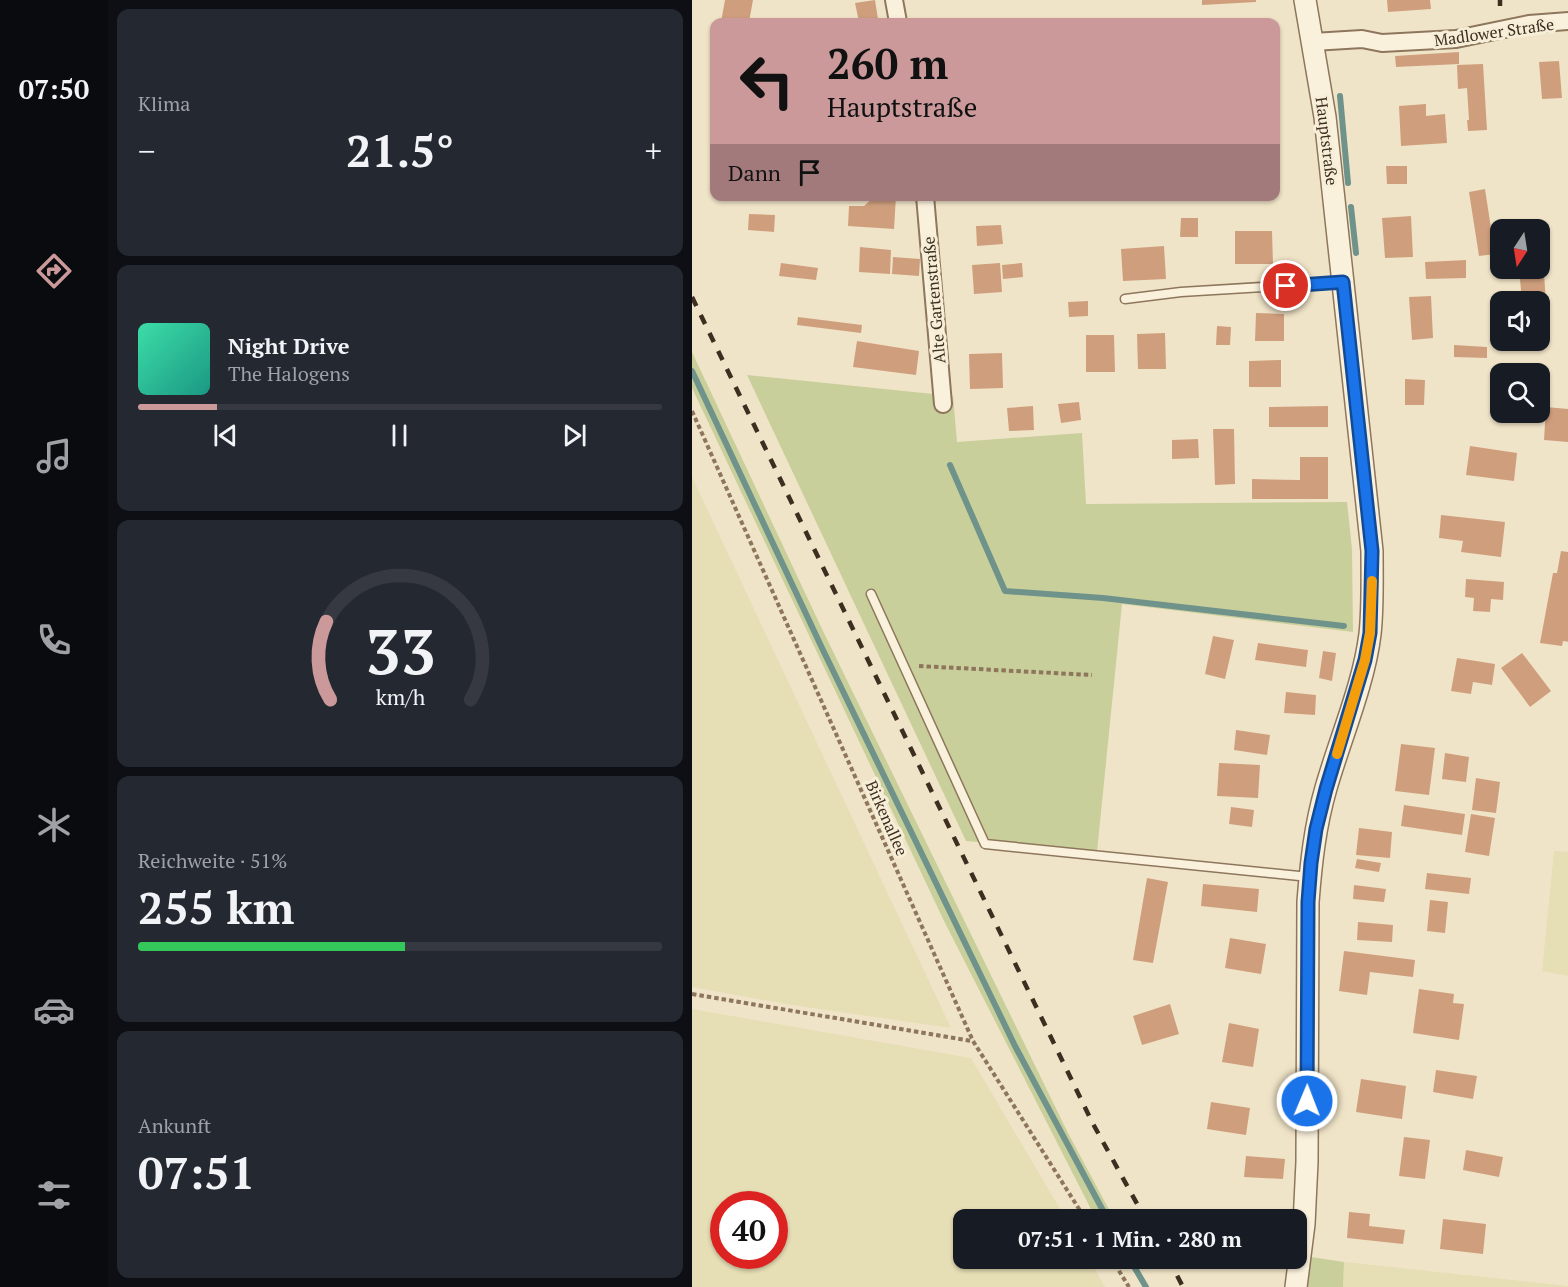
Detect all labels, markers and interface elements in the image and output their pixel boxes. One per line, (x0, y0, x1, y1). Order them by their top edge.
street label: Madlower Straße (1433, 13, 1555, 51)
text: 260 m (827, 35, 948, 91)
icon: left (728, 42, 806, 120)
text: 07:50 (19, 71, 89, 107)
text: Hauptstraße (827, 89, 977, 125)
text: Klima (138, 90, 190, 117)
street label: Hauptstraße (1311, 95, 1343, 187)
text: 21.5° (346, 120, 454, 180)
text: − (138, 129, 156, 172)
text: + (644, 129, 662, 172)
icon: arrive (793, 156, 826, 189)
text: Dann (728, 158, 781, 187)
north arrow (1490, 219, 1550, 279)
map controls (1490, 219, 1550, 423)
street label: Alte Gartenstraße (917, 235, 951, 365)
icon: directions (33, 250, 75, 292)
pin (1260, 260, 1311, 311)
icon: arrive (1269, 269, 1302, 302)
button: sound (1490, 291, 1550, 351)
text: Night Drive (228, 331, 350, 360)
text: The Halogens (228, 360, 350, 387)
button: search (1490, 363, 1550, 423)
icon: previous (209, 419, 242, 452)
icon: pause (383, 419, 416, 452)
icon: next (558, 419, 591, 452)
icon: music (33, 435, 75, 477)
text: 33 (365, 610, 435, 693)
icon: phone (33, 619, 75, 661)
text: km/h (375, 684, 425, 712)
street label: Birkenallee (861, 777, 913, 859)
icon: climate (33, 804, 75, 846)
text: Reichweite · 51% (138, 847, 287, 874)
text: 255 km (138, 877, 294, 937)
icon: car (33, 989, 75, 1031)
position arrow (1275, 1069, 1339, 1133)
text: Ankunft (138, 1112, 211, 1139)
text: 07:51 (138, 1142, 255, 1202)
icon: filters (33, 1174, 75, 1216)
speed limit sign: 40 (710, 1191, 788, 1269)
text: 07:51 · 1 Min. · 280 m (1018, 1224, 1242, 1253)

